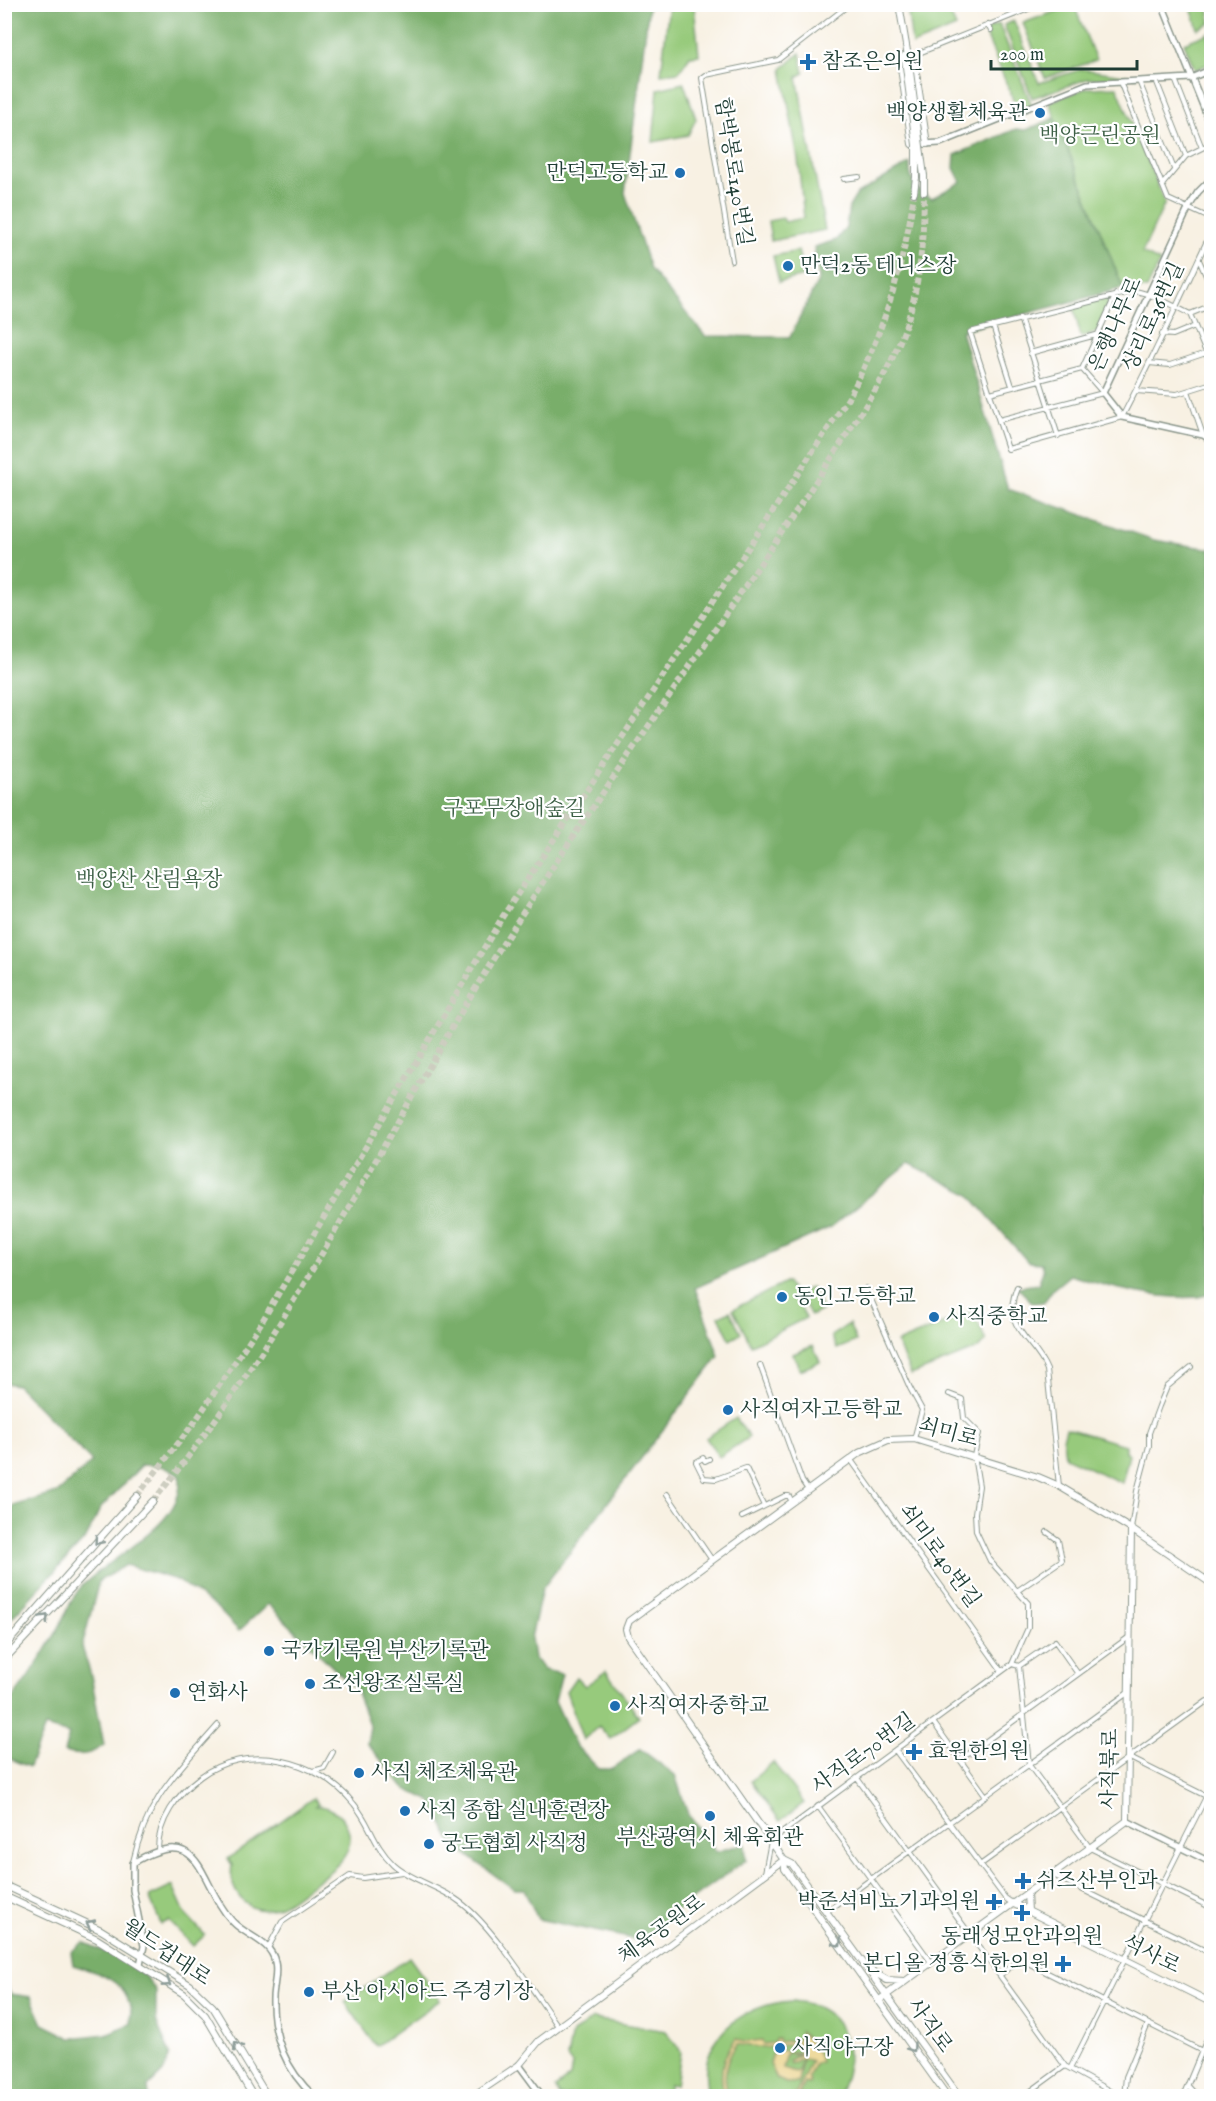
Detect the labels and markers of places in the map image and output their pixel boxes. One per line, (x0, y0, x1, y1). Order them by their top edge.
place label: 참조은의원 (822, 49, 923, 76)
marker: 참조은의원 (799, 53, 817, 71)
place label: 백양생활체육관 (886, 100, 1029, 127)
marker: 백양생활체육관 (1033, 106, 1047, 120)
place label: 만덕고등학교 (546, 160, 668, 187)
marker: 만덕고등학교 (673, 166, 687, 180)
place label: 만덕2동 테니스장 (800, 253, 957, 280)
marker: 만덕2동 테니스장 (781, 259, 795, 273)
place label: 동인고등학교 (794, 1284, 916, 1311)
marker: 동인고등학교 (775, 1290, 789, 1304)
place label: 사직중학교 (946, 1304, 1047, 1331)
marker: 사직중학교 (927, 1310, 941, 1324)
place label: 사직여자고등학교 (740, 1397, 902, 1424)
marker: 사직여자고등학교 (721, 1403, 735, 1417)
place label: 국가기록원 부산기록관 (281, 1638, 489, 1665)
marker: 국가기록원 부산기록관 (262, 1644, 276, 1658)
place label: 조선왕조실록실 (322, 1671, 464, 1698)
marker: 조선왕조실록실 (303, 1677, 317, 1691)
place label: 연화사 (187, 1680, 249, 1707)
marker: 연화사 (168, 1686, 182, 1700)
place label: 사직여자중학교 (627, 1693, 769, 1720)
marker: 사직여자중학교 (608, 1699, 622, 1713)
place label: 효원한의원 (928, 1739, 1029, 1766)
marker: 효원한의원 (905, 1743, 923, 1761)
place label: 사직 체조체육관 (371, 1760, 518, 1787)
marker: 사직 체조체육관 (352, 1766, 366, 1780)
place label: 사직 종합 실내훈련장 (417, 1798, 609, 1825)
marker: 사직 종합 실내훈련장 (398, 1804, 412, 1818)
marker: 부산광역시 체육회관 (703, 1809, 717, 1823)
place label: 부산광역시 체육회관 (616, 1825, 804, 1852)
place label: 궁도협회 사직정 (441, 1831, 588, 1858)
marker: 궁도협회 사직정 (422, 1837, 436, 1851)
place label: 쉬즈산부인과 (1036, 1868, 1158, 1895)
marker: 쉬즈산부인과 (1014, 1872, 1032, 1890)
place label: 박준석비뇨기과의원 (797, 1889, 980, 1916)
marker: 박준석비뇨기과의원 (985, 1893, 1003, 1911)
marker: 동래성모안과의원 (1013, 1904, 1031, 1922)
place label: 동래성모안과의원 (941, 1924, 1103, 1951)
place label: 본디올 정흥식한의원 (863, 1951, 1050, 1978)
marker: 본디올 정흥식한의원 (1054, 1955, 1072, 1973)
place label: 부산 아시아드 주경기장 (321, 1979, 534, 2006)
marker: 부산 아시아드 주경기장 (302, 1985, 316, 1999)
place label: 사직야구장 (792, 2035, 894, 2062)
marker: 사직야구장 (773, 2041, 787, 2055)

